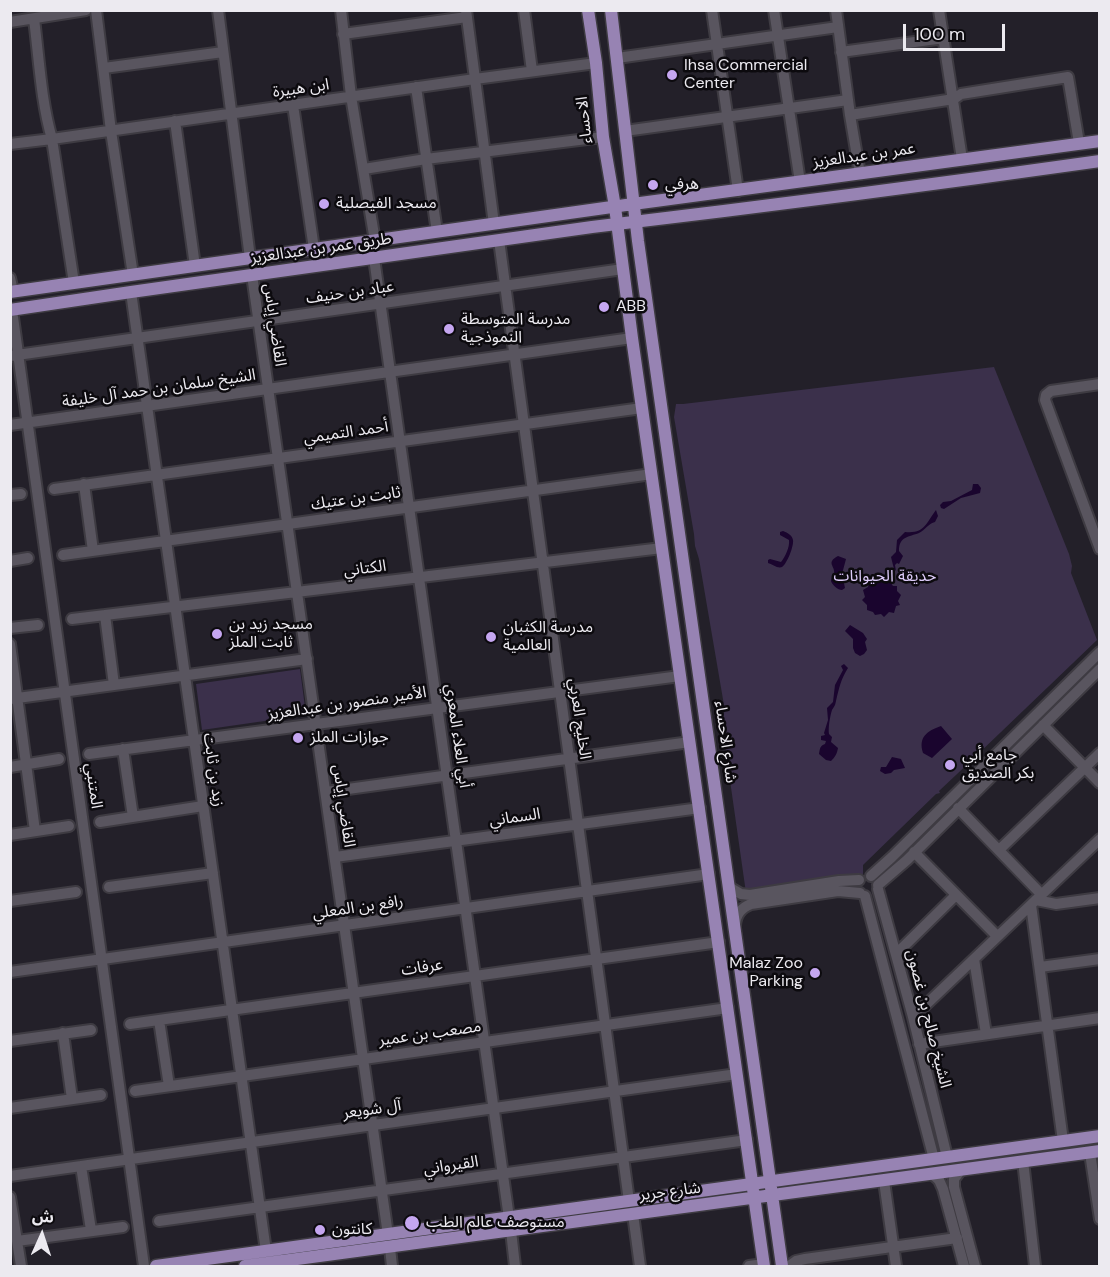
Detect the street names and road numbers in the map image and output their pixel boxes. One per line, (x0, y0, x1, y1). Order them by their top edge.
street label: ابن هبيرة (272, 76, 330, 102)
street label: الاحساء (573, 95, 597, 145)
street label: عمر بن عبدالعزيز (811, 139, 917, 173)
street label: طريق عمر بن عبدالعزيز (249, 230, 393, 268)
street label: عباد بن حنيف (305, 277, 395, 309)
street label: القاضي إياس (259, 282, 289, 368)
street label: الشيخ سلمان بن حمد آل خليفة (61, 366, 257, 412)
street label: أحمد التميمي (302, 418, 390, 448)
street label: ثابت بن عتيك (310, 483, 402, 515)
street label: الكتاني (343, 557, 387, 581)
street label: الخليج العربي (564, 677, 594, 761)
street label: الأمير منصور بن عبدالعزيز (266, 683, 428, 725)
street label: أبي العلاء المعري (440, 683, 474, 789)
street label: شارع الاحساء (710, 700, 740, 784)
street label: زيد بن ثابت (198, 732, 228, 808)
street label: المتنبي (80, 762, 106, 810)
street label: القاضي إياس (328, 763, 358, 849)
street label: السماني (488, 805, 542, 831)
street label: رافع بن المعلي (311, 892, 405, 924)
street label: الشيخ صالح بن غصون (902, 948, 954, 1090)
street label: عرفات (400, 956, 444, 980)
street label: مصعب بن عمير (377, 1017, 483, 1051)
street label: آل شويعر (342, 1096, 402, 1124)
street label: القيرواني (422, 1153, 480, 1179)
street label: شارع جرير (638, 1179, 702, 1205)

